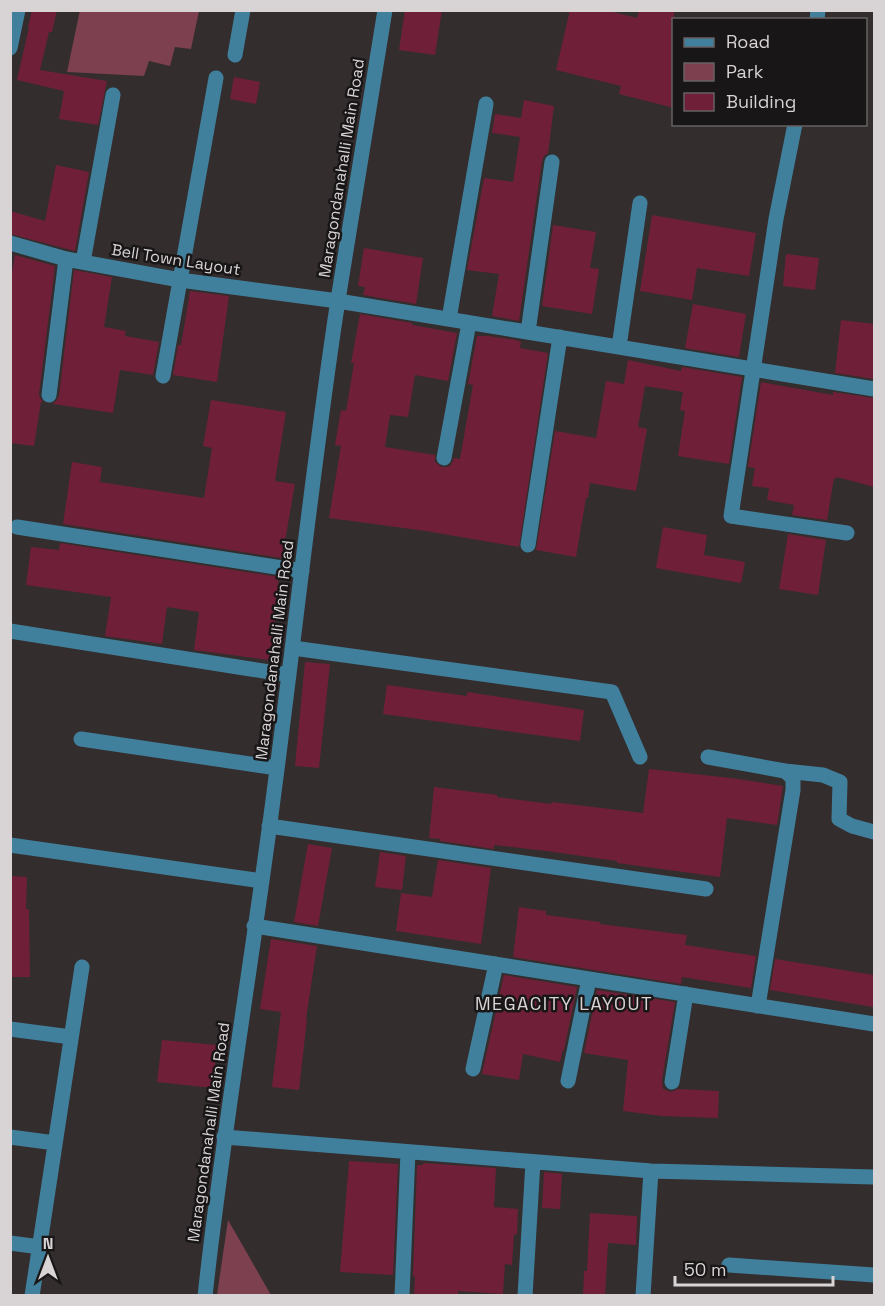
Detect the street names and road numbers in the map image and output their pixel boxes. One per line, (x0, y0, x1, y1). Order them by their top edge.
street label: Maragondanahalli Main Road (314, 57, 369, 279)
street label: Bell Town Layout (110, 239, 242, 280)
street label: Maragondanahalli Main Road (251, 539, 298, 761)
street label: Maragondanahalli Main Road (183, 1021, 234, 1243)

